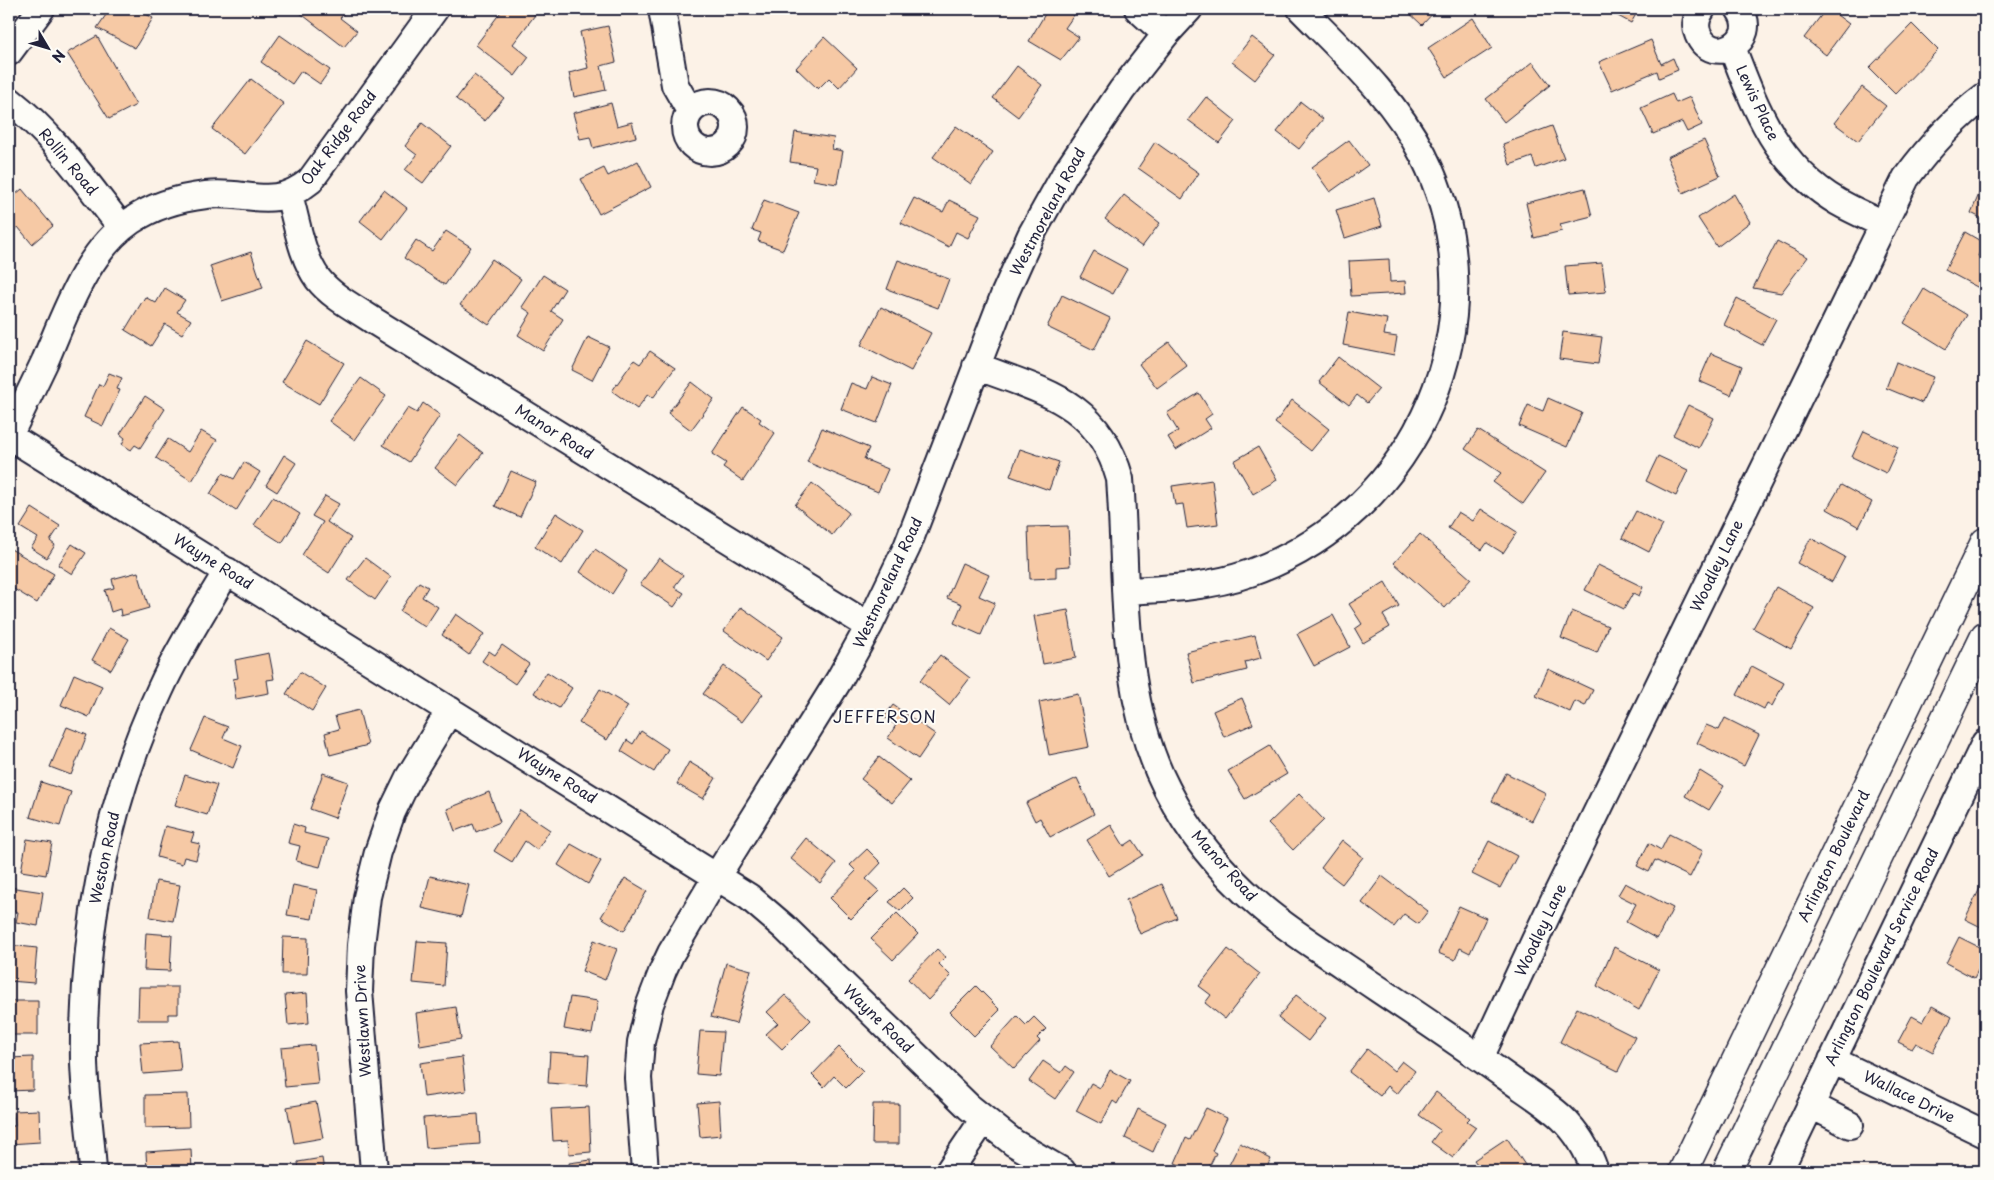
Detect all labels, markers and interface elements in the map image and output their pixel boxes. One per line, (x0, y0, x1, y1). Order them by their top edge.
north arrow (22, 22, 72, 72)
text: N (47, 45, 70, 67)
street label: Lewis Place (1731, 61, 1786, 144)
street label: Oak Ridge Road (294, 85, 381, 189)
street label: Rollin Road (34, 122, 104, 200)
street label: Westmoreland Road (1003, 143, 1090, 279)
street label: Manor Road (511, 397, 599, 464)
street label: Westmoreland Road (846, 513, 927, 652)
street label: Woodley Lane (1683, 515, 1748, 615)
street label: Wayne Road (169, 527, 258, 594)
district label: JEFFERSON (833, 704, 937, 728)
street label: Wayne Road (513, 741, 602, 808)
street label: Arlington Boulevard (1791, 786, 1875, 925)
street label: Weston Road (83, 809, 125, 906)
street label: Manor Road (1187, 824, 1263, 906)
street label: Arlington Boulevard Service Road (1818, 844, 1943, 1069)
street label: Woodley Lane (1508, 879, 1571, 980)
street label: Westlawn Drive (347, 964, 376, 1078)
street label: Wayne Road (838, 978, 920, 1058)
street label: Wallace Drive (1860, 1064, 1959, 1128)

